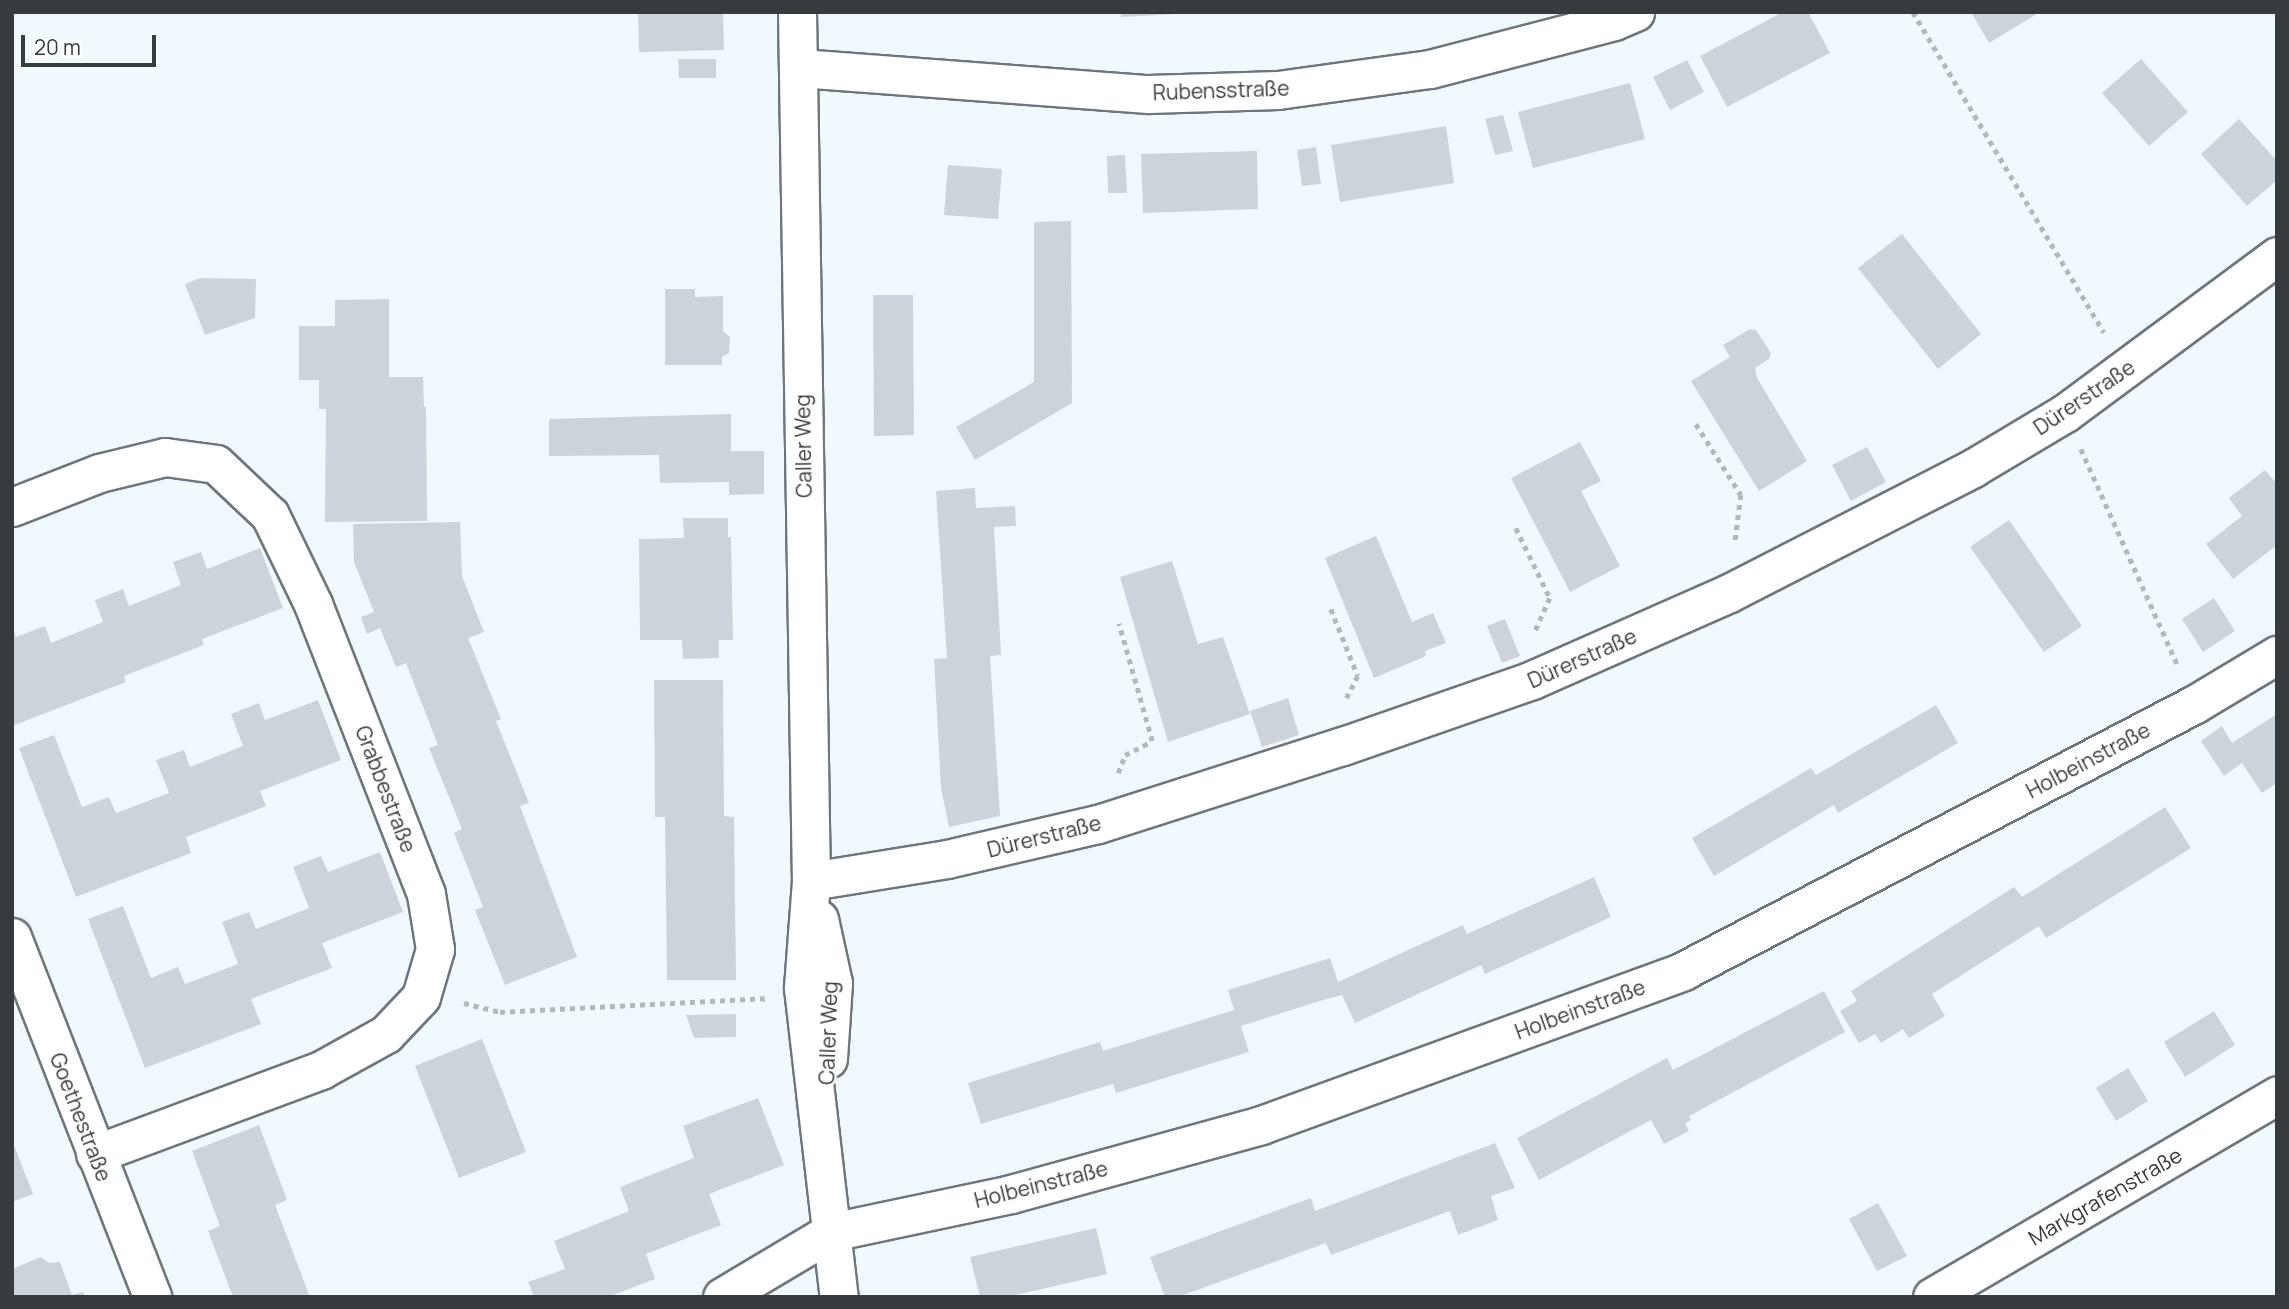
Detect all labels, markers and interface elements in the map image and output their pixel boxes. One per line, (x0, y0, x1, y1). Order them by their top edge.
scale bar (24, 21, 159, 65)
text: 20 m (34, 33, 81, 61)
street label: Rubensstraße (1152, 75, 1290, 105)
street label: Dürerstraße (2029, 354, 2139, 440)
street label: Caller Weg (789, 394, 817, 498)
street label: Dürerstraße (1524, 623, 1640, 693)
street label: Holbeinstraße (2022, 717, 2154, 803)
street label: Grabbestraße (350, 722, 422, 856)
street label: Dürerstraße (984, 810, 1104, 862)
street label: Holbeinstraße (1511, 974, 1649, 1044)
street label: Caller Weg (814, 981, 842, 1085)
street label: Goethestraße (45, 1049, 117, 1185)
street label: Markgrafenstraße (2024, 1142, 2186, 1250)
street label: Holbeinstraße (972, 1155, 1110, 1213)

